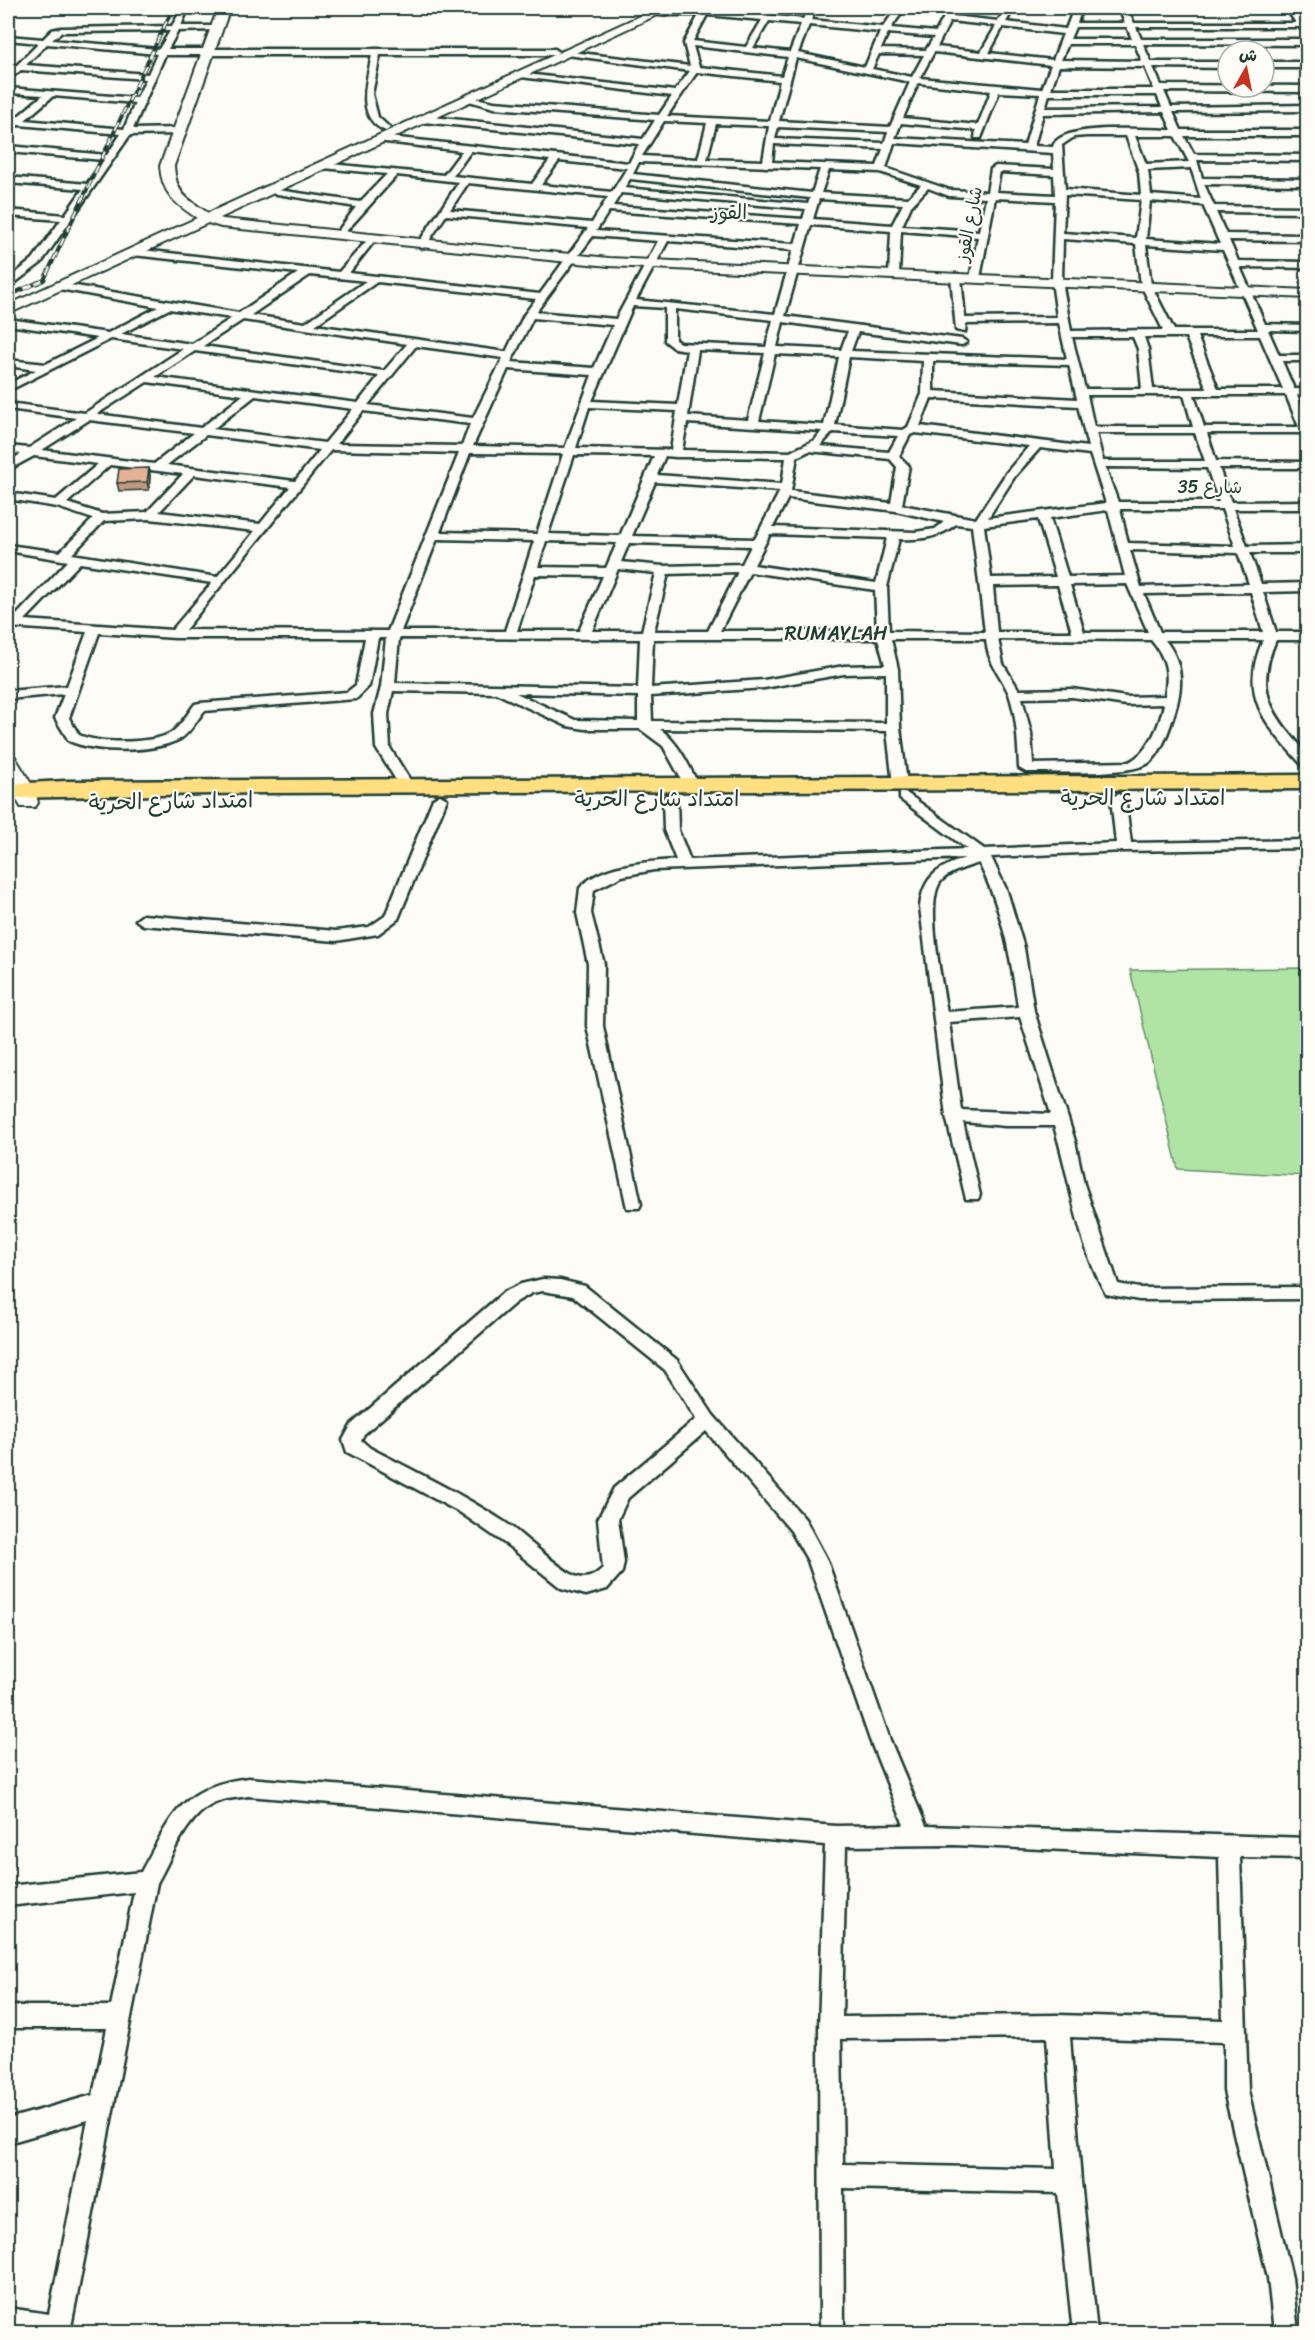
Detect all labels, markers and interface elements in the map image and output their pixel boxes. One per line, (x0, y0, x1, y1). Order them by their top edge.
north arrow (1216, 39, 1276, 99)
text: ش (1237, 39, 1259, 70)
street label: شارع القوز (946, 184, 992, 266)
district label: القوز (709, 195, 747, 230)
street label: شارع 35 (1178, 471, 1242, 503)
district label: RUMAYLAH (785, 616, 887, 651)
street label: امتداد شارع الحرية (1061, 778, 1225, 817)
street label: امتداد شارع الحرية (575, 779, 739, 818)
street label: امتداد شارع الحرية (88, 780, 254, 822)

